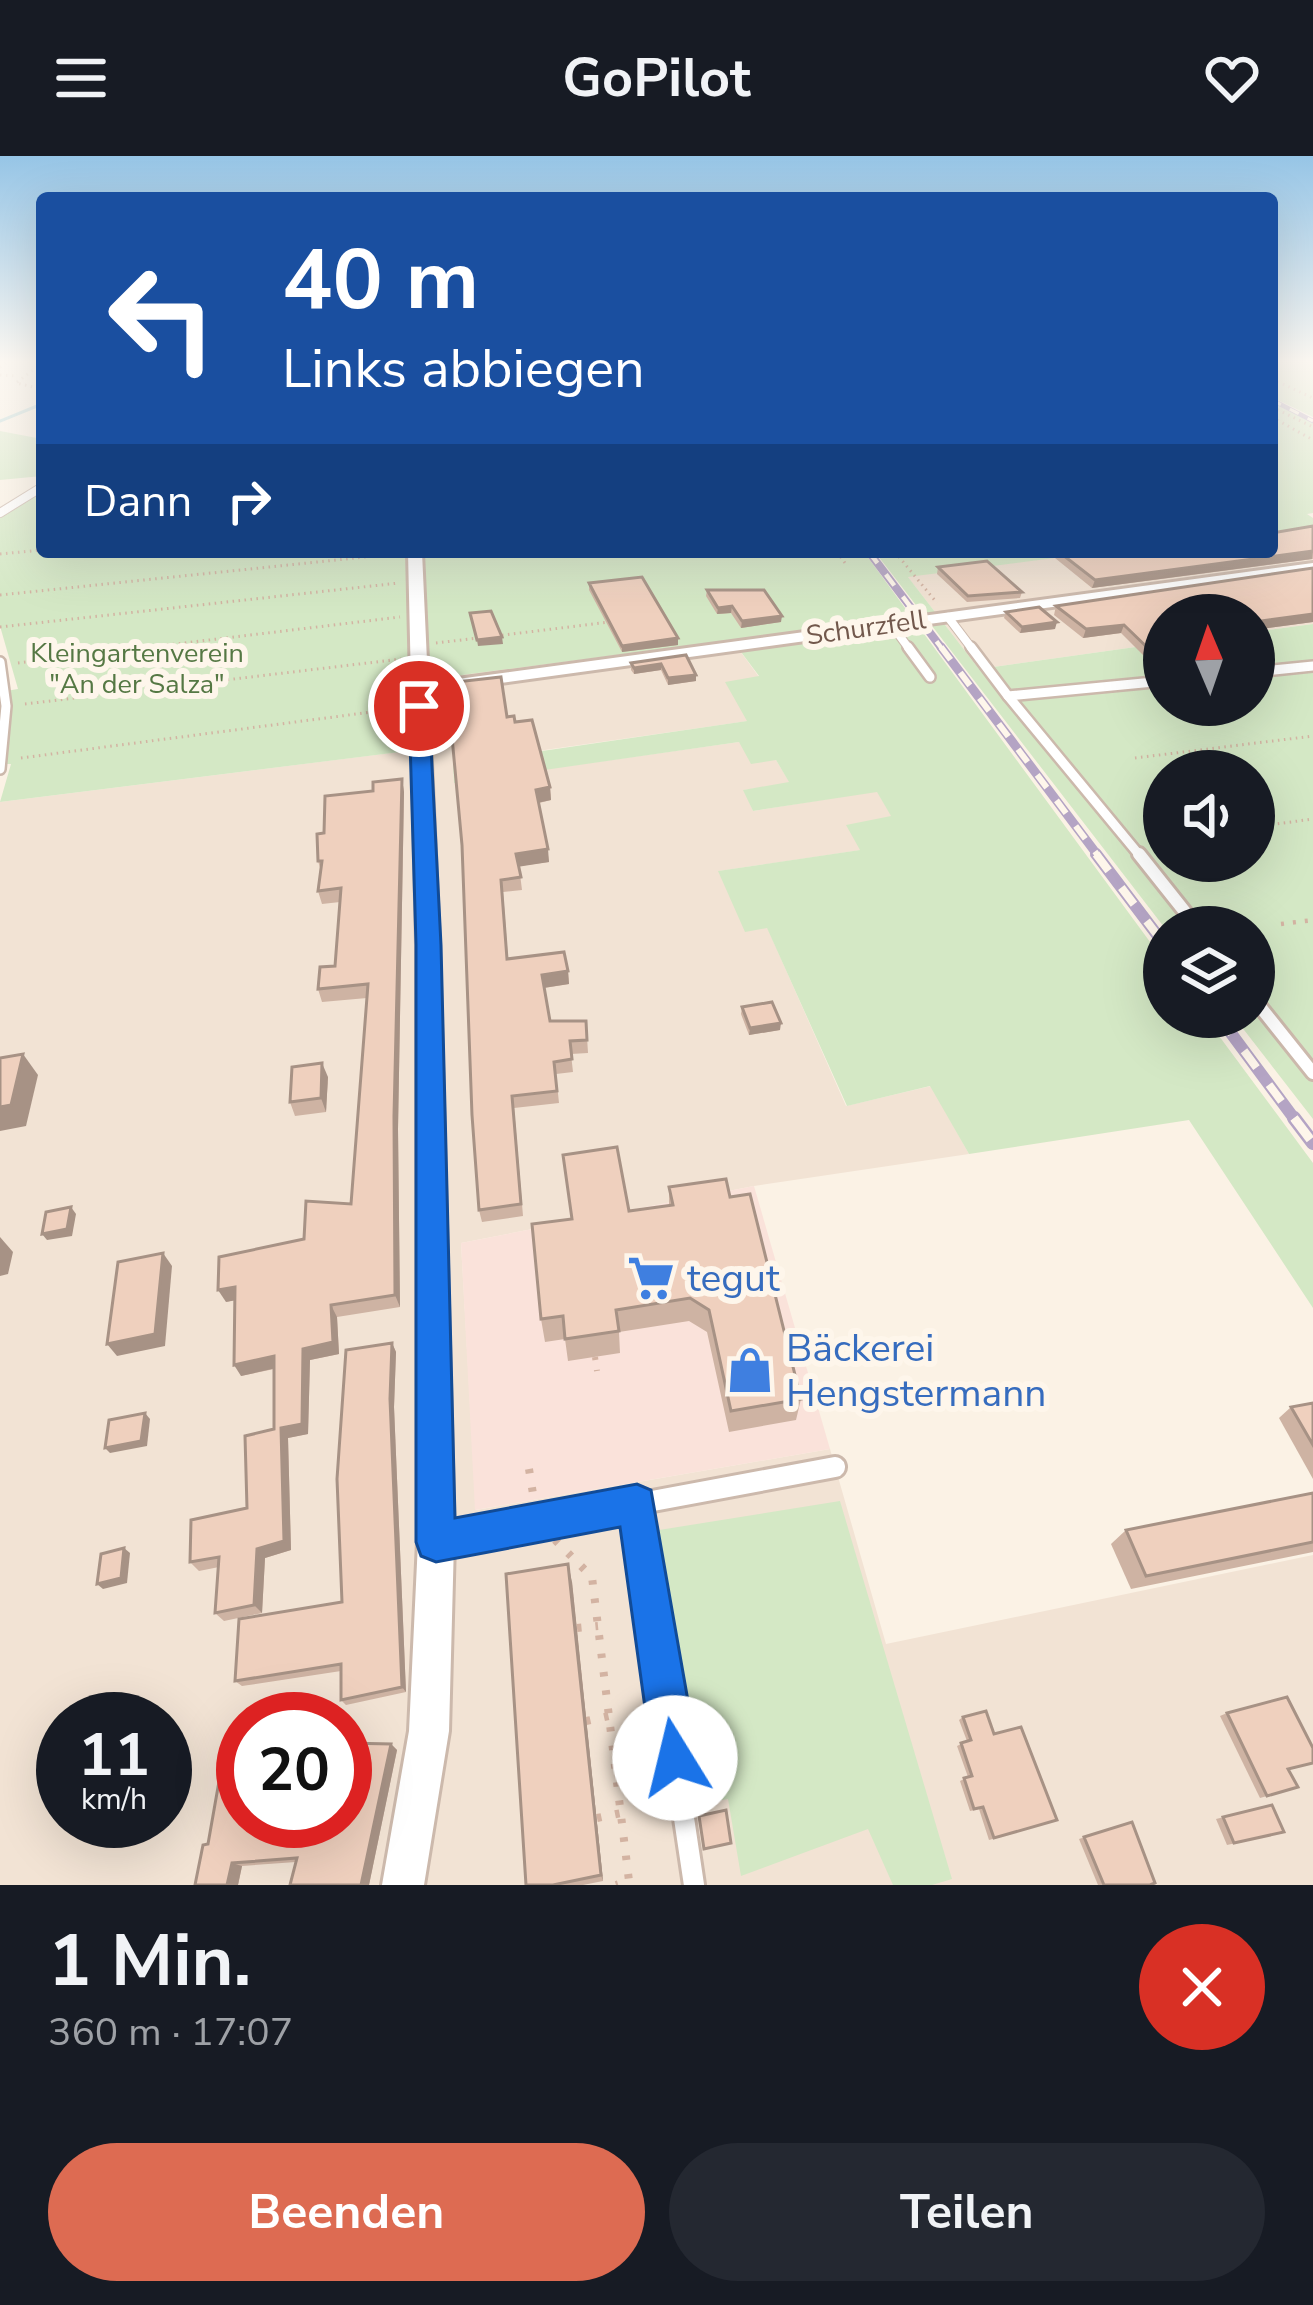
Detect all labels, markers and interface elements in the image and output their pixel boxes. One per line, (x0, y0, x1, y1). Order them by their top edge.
text: GoPilot (562, 41, 751, 115)
icon: menu (48, 45, 114, 111)
icon: heart (1199, 45, 1265, 111)
text: 40 m (282, 223, 479, 338)
icon: left (84, 240, 240, 396)
text: Links abbiegen (282, 332, 645, 406)
icon: right (216, 468, 282, 534)
text: Dann (84, 471, 192, 532)
north arrow (1143, 594, 1275, 726)
map controls (1143, 594, 1275, 1038)
street label: Schurzfell (804, 601, 928, 655)
park label: Kleingartenverein "An der Salza" (30, 635, 244, 703)
pin (368, 655, 470, 757)
icon: arrive (386, 673, 452, 739)
button: sound (1143, 750, 1275, 882)
button: layers (1143, 906, 1275, 1038)
place label: tegut (687, 1252, 780, 1305)
supermarket icon: tegut (626, 1253, 676, 1303)
place label: Bäckerei Hengstermann (786, 1322, 1047, 1420)
shop icon: Bäckerei Hengstermann (725, 1345, 775, 1395)
speed limit sign: 20 (216, 1692, 372, 1848)
position arrow (612, 1695, 738, 1821)
text: 11 (78, 1714, 150, 1796)
text: km/h (81, 1779, 147, 1820)
text: 1 Min. (48, 1912, 251, 2010)
button: close (1139, 1924, 1265, 2050)
text: 360 m · 17:07 (48, 2006, 293, 2059)
button: Beenden (48, 2143, 645, 2281)
button: Teilen (669, 2143, 1265, 2281)

